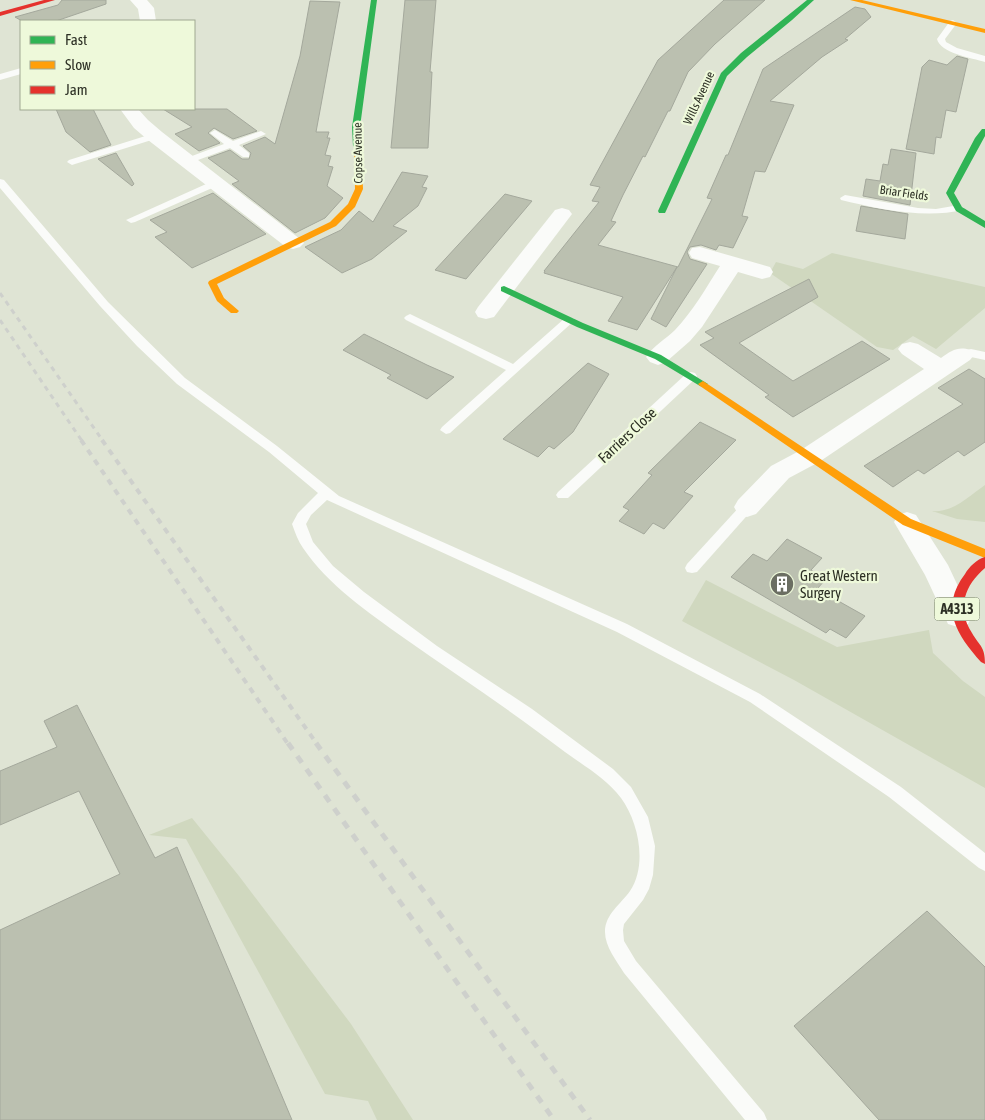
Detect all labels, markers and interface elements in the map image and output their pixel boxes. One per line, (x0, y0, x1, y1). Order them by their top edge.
legend (20, 20, 195, 110)
text: Fast (65, 31, 87, 48)
text: Slow (65, 56, 91, 73)
street label: Wills Avenue (681, 69, 717, 127)
text: Jam (65, 81, 88, 98)
street label: Copse Avenue (350, 122, 366, 184)
street label: Briar Fields (879, 183, 929, 203)
street label: Farriers Close (594, 404, 660, 466)
place label: Great Western Surgery (800, 567, 878, 601)
building icon: Great Western Surgery (769, 571, 795, 597)
road number: A4313 (934, 598, 980, 620)

